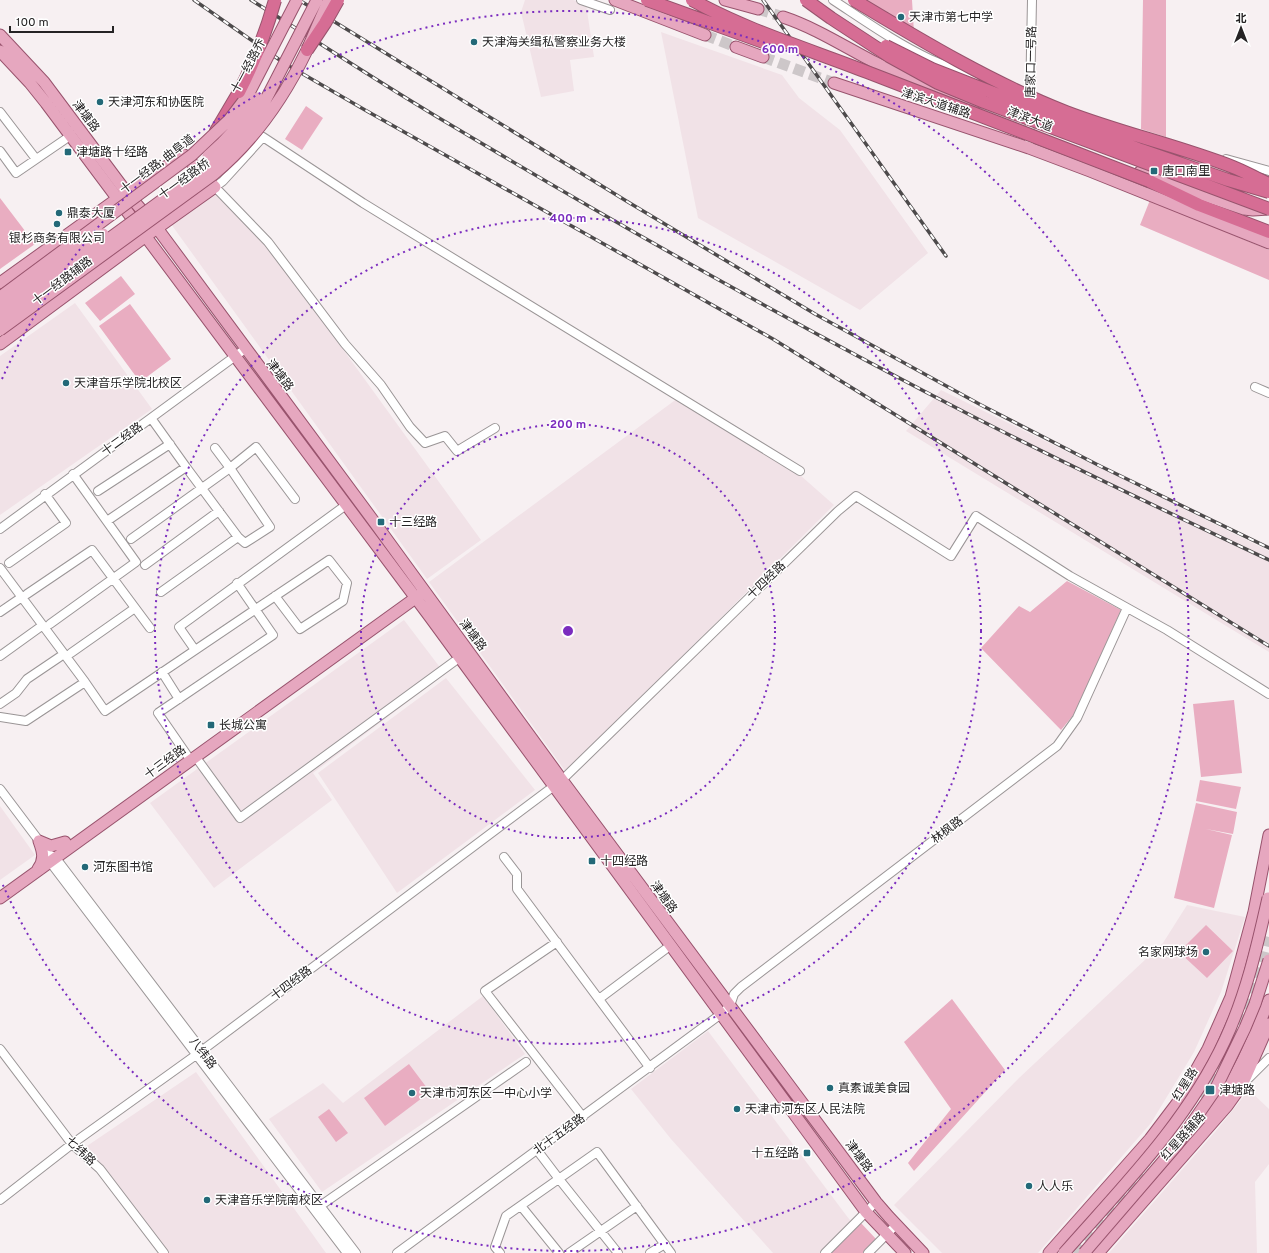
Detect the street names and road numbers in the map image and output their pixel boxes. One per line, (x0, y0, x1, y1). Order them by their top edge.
street label: 唐家口一号路 (1023, 26, 1041, 98)
street label: 十一经路乔 (228, 36, 270, 97)
street label: 津滨大道辅路 (899, 85, 972, 123)
street label: 津塘路 (68, 97, 102, 136)
street label: 津滨大道 (1004, 104, 1055, 136)
street label: 十一经路; 曲阜道 (117, 131, 198, 198)
street label: 十一经路桥 (156, 156, 214, 204)
street label: 十一经路辅路 (29, 254, 96, 310)
street label: 津塘路 (262, 356, 296, 395)
street label: 十二经路 (98, 419, 147, 460)
street label: 十四经路 (744, 558, 790, 603)
street label: 津塘路 (455, 616, 489, 655)
street label: 十三经路 (141, 742, 190, 783)
street label: 林枫路 (928, 814, 967, 848)
street label: 津塘路 (646, 878, 680, 917)
street label: 十四经路 (268, 963, 316, 1005)
street label: 八纬路 (185, 1034, 219, 1073)
street label: 红星路 (1170, 1065, 1202, 1104)
street label: 红星路辅路 (1158, 1109, 1210, 1164)
street label: 北十五经路 (531, 1111, 589, 1159)
street label: 七纬路 (62, 1133, 99, 1170)
street label: 津塘路 (841, 1137, 875, 1176)

